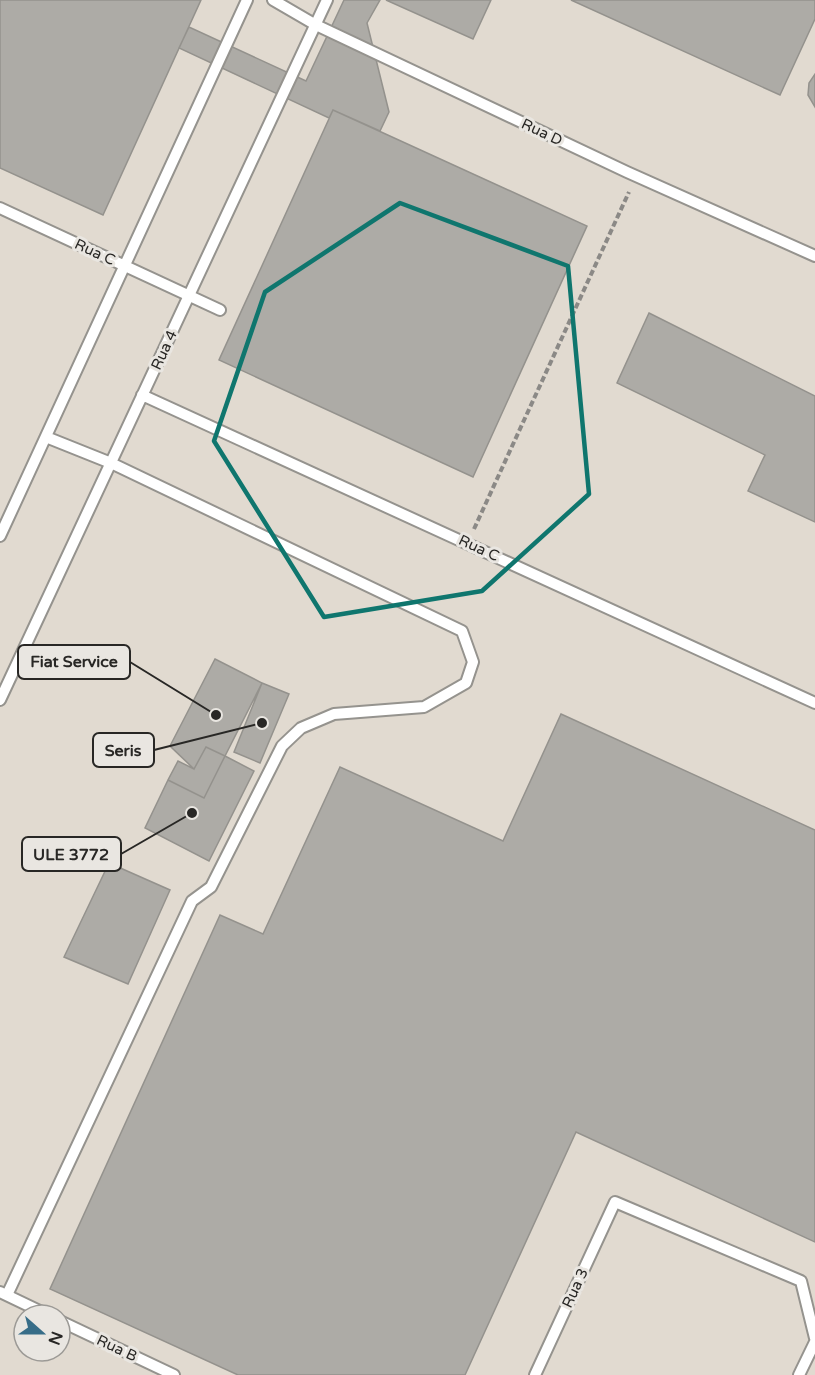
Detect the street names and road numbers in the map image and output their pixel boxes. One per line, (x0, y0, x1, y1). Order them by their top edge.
street label: Rua D (519, 115, 565, 149)
street label: Rua C (72, 235, 118, 269)
street label: Rua 4 (147, 327, 181, 373)
street label: Rua C (456, 531, 502, 565)
street label: Rua 3 (558, 1265, 592, 1311)
street label: Rua B (94, 1331, 140, 1365)

